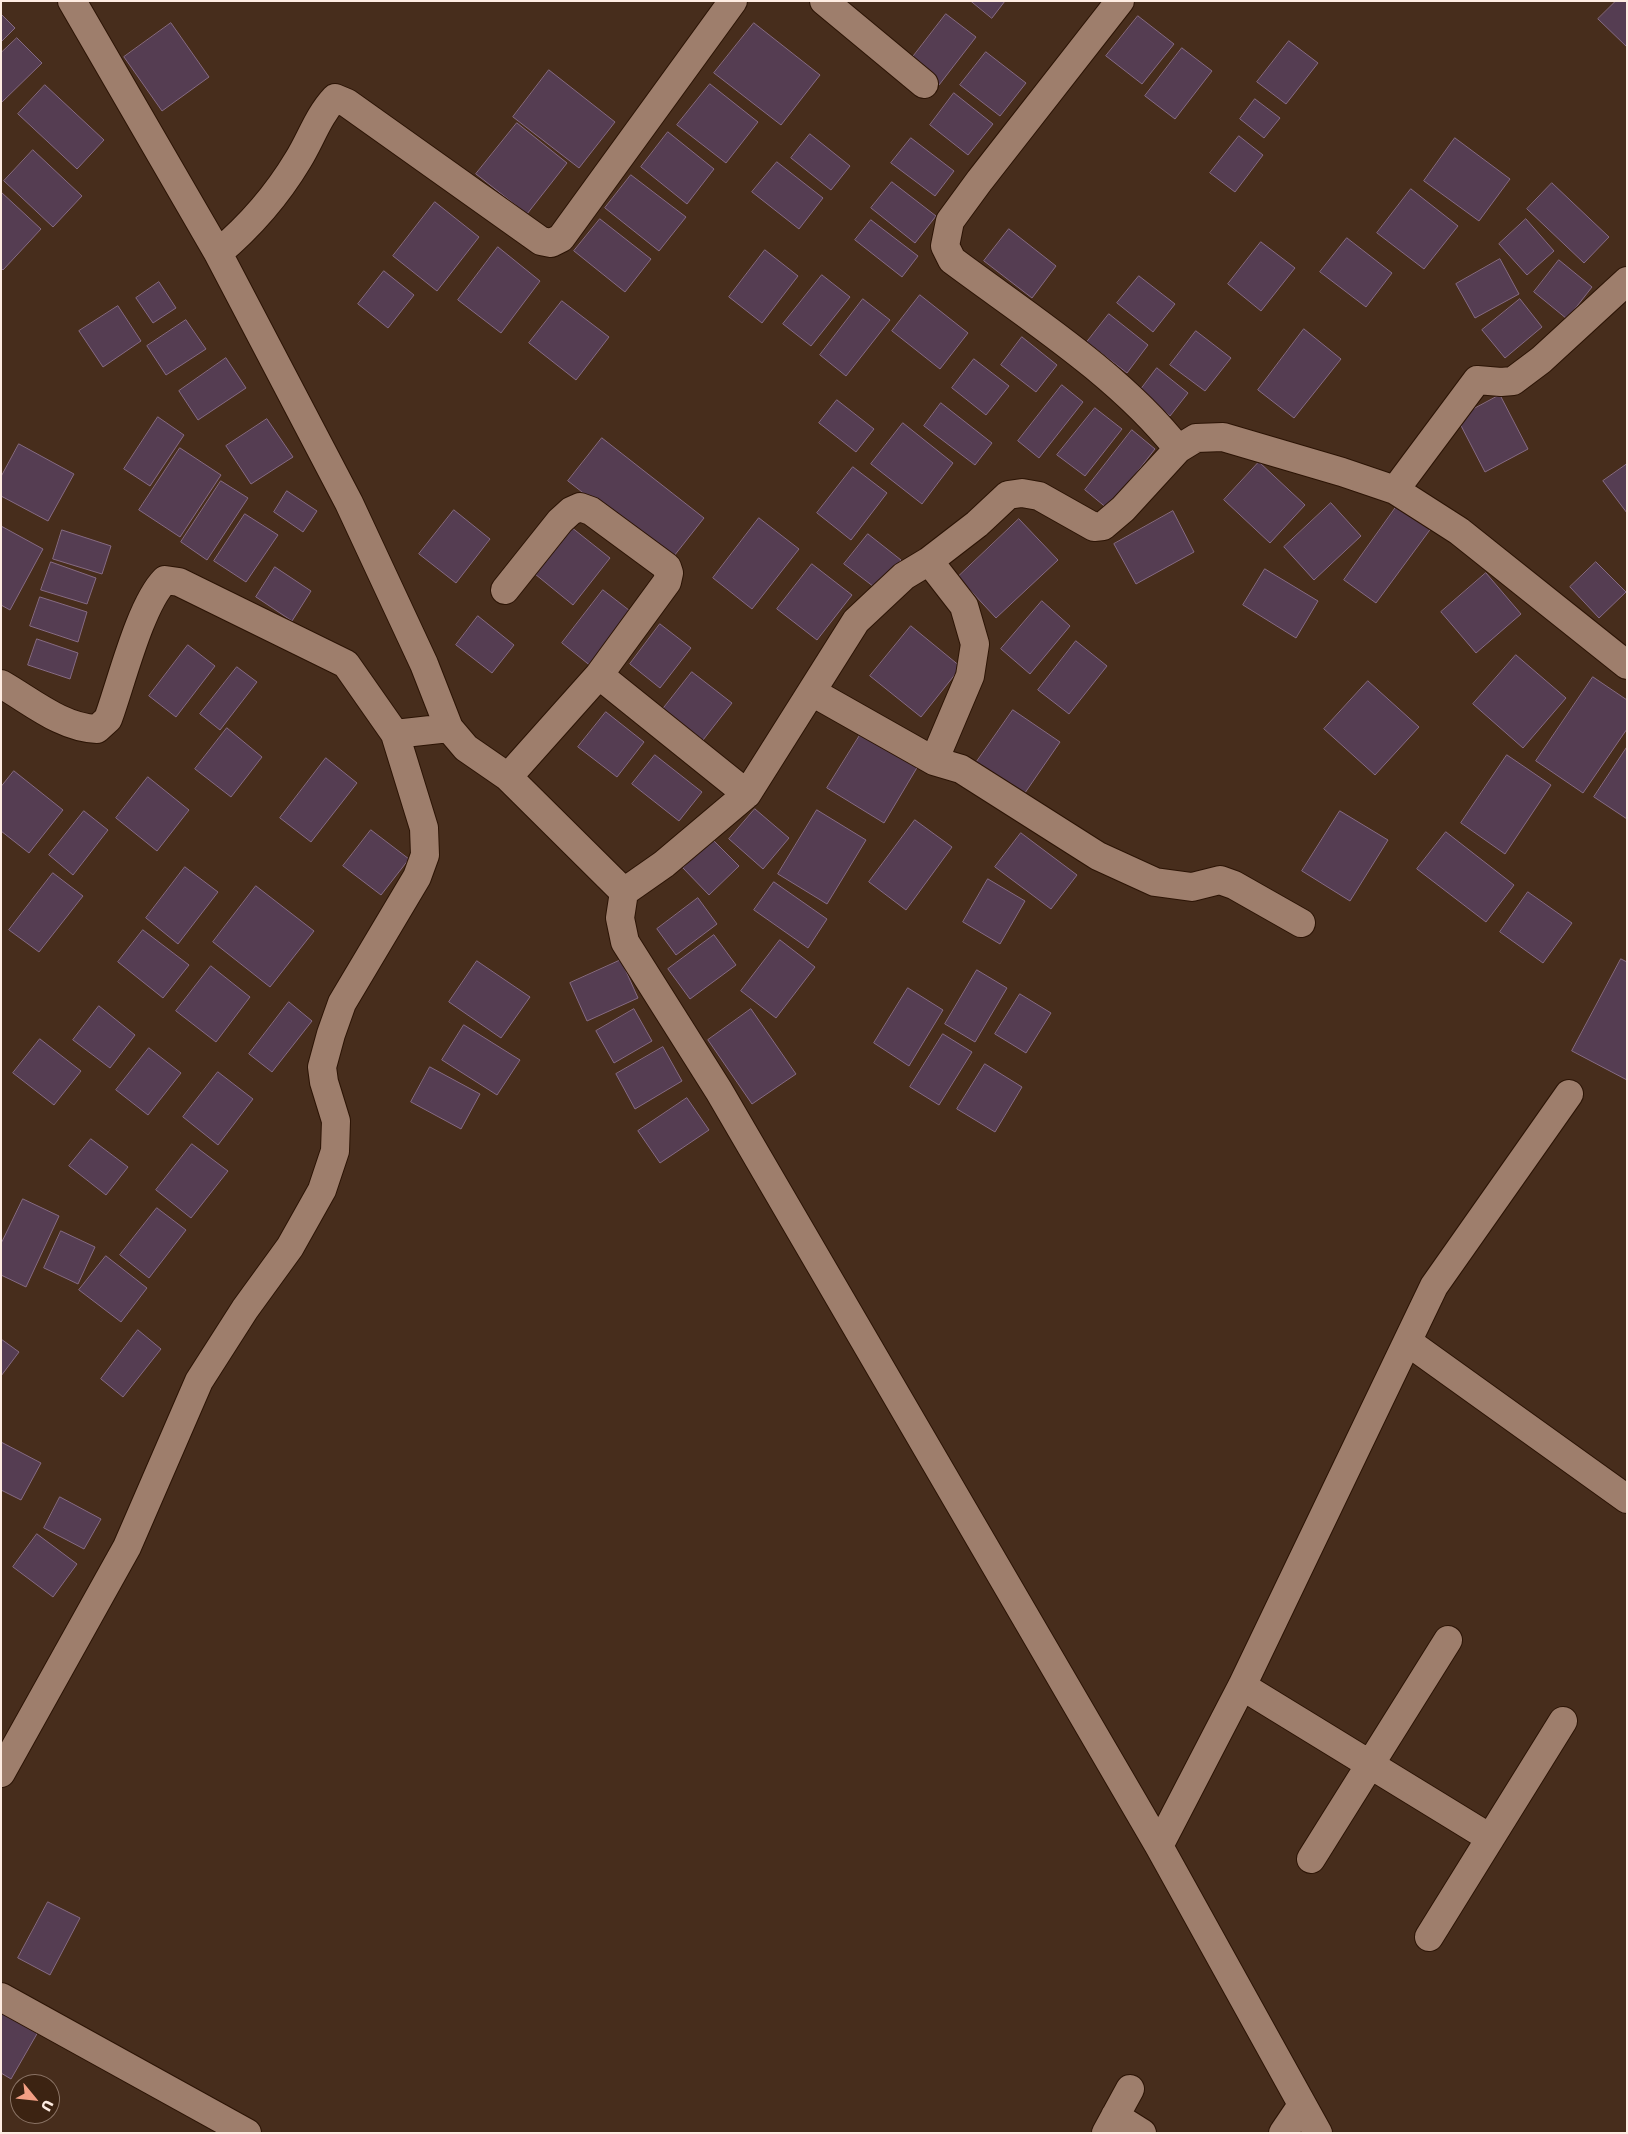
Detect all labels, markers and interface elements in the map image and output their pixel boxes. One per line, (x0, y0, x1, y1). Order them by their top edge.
north arrow (10, 2074, 60, 2124)
text: U (38, 2097, 58, 2114)

